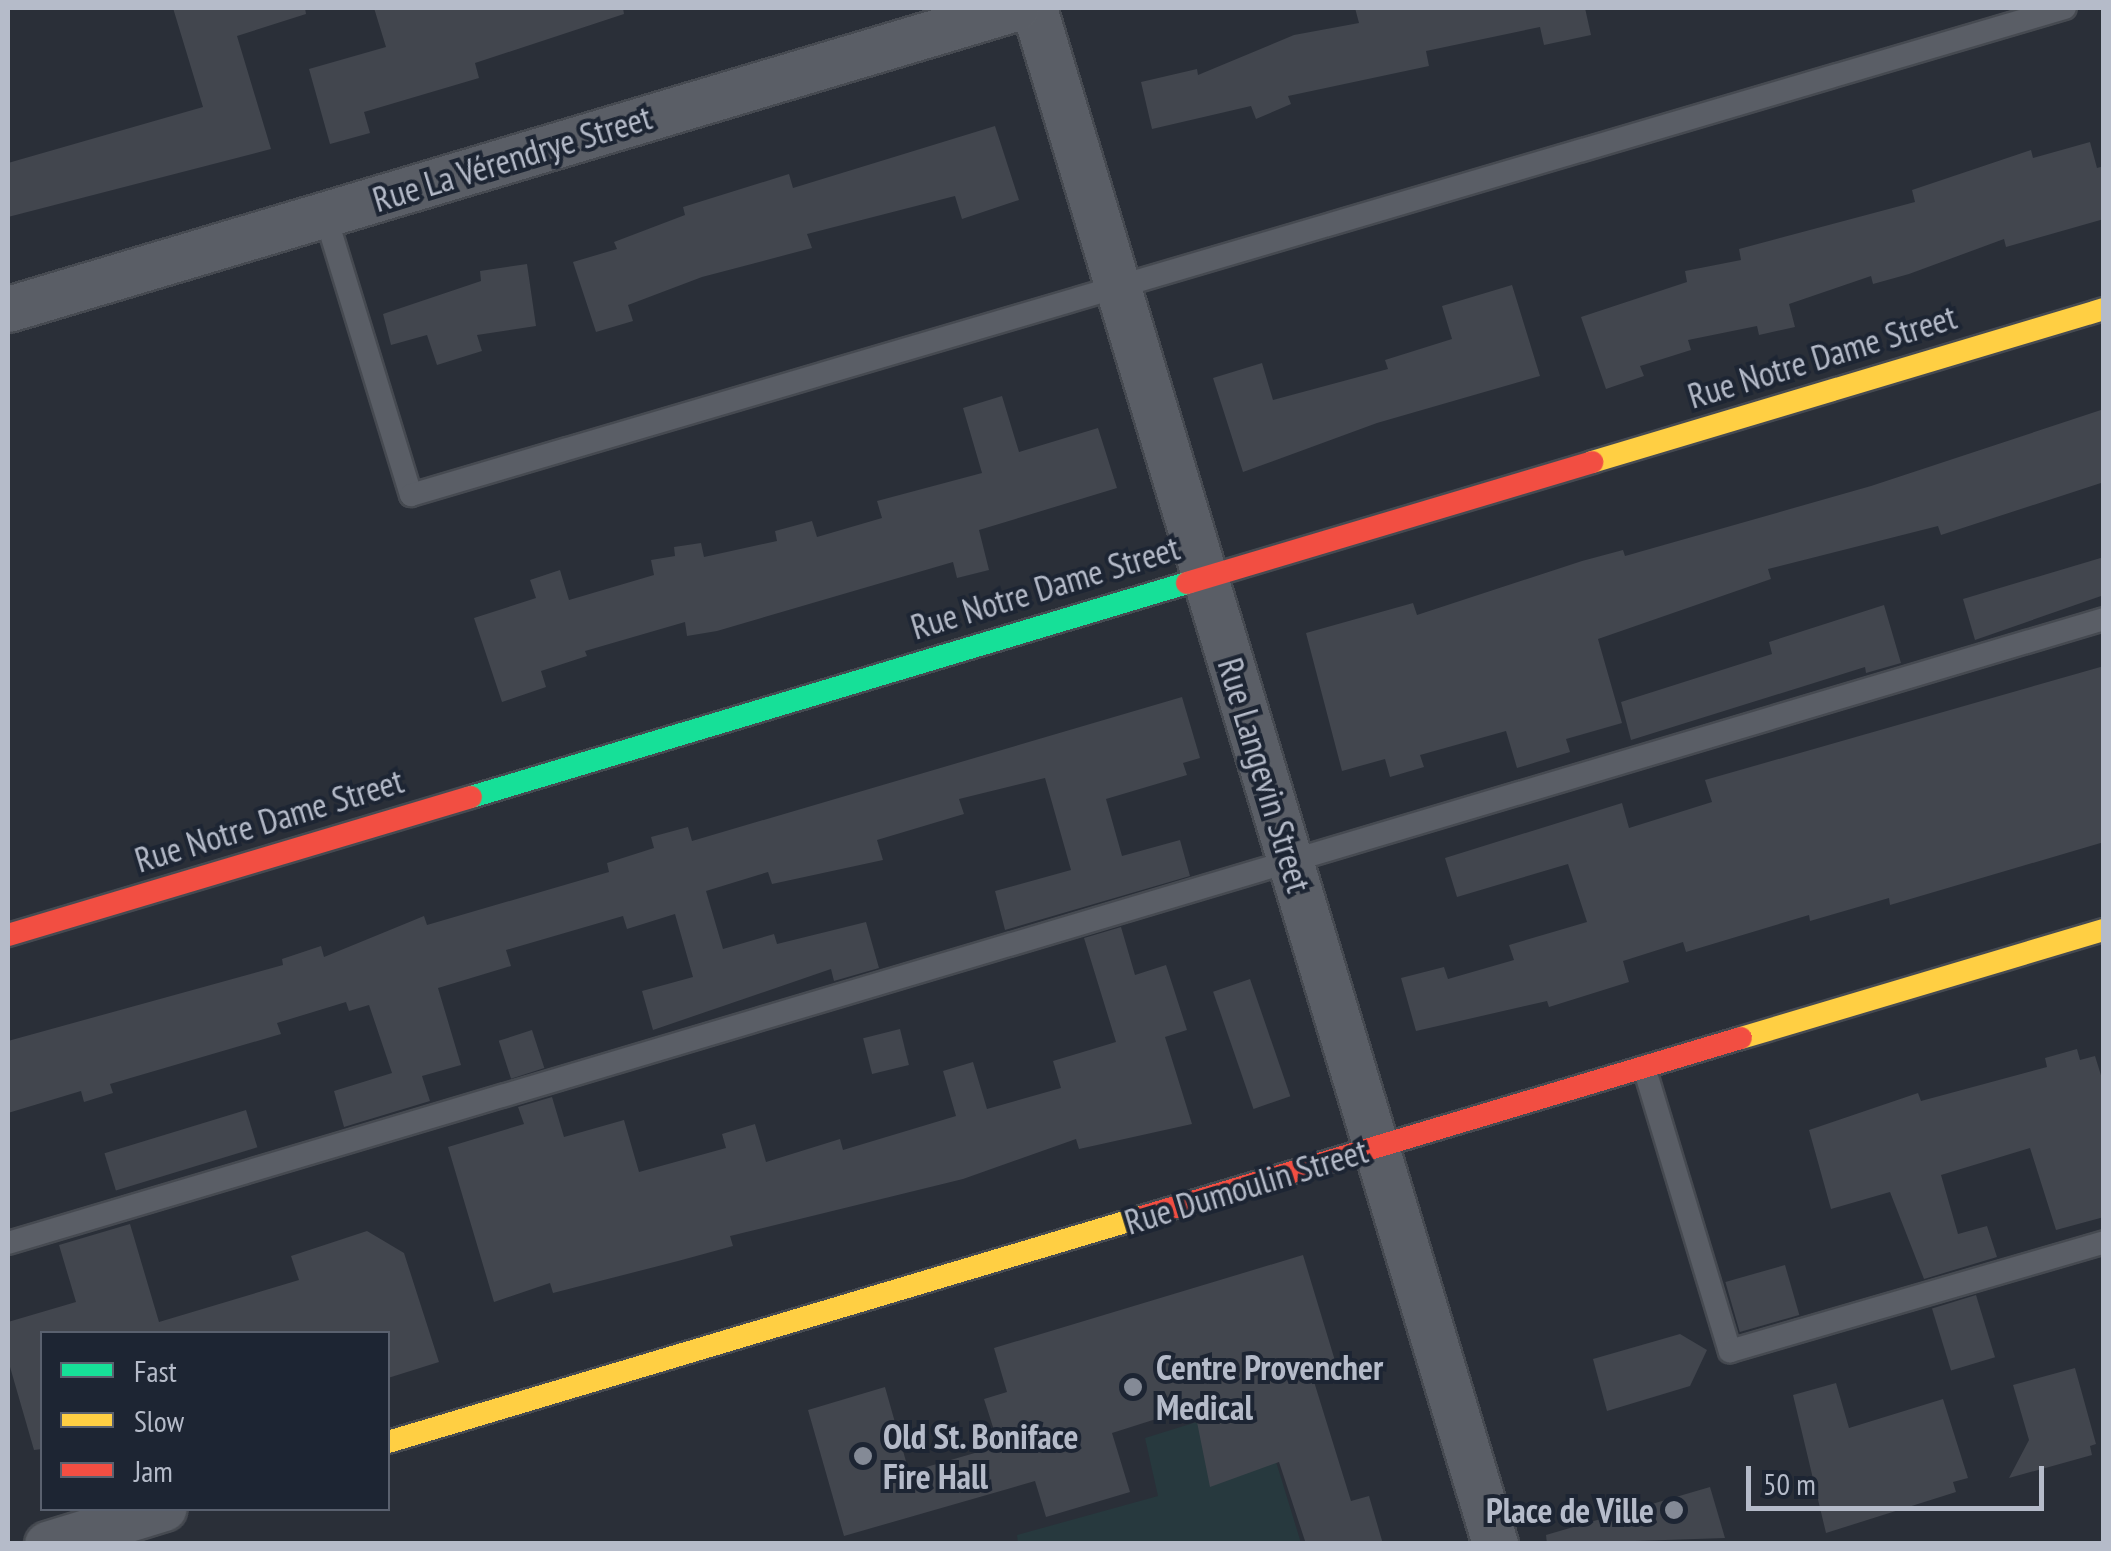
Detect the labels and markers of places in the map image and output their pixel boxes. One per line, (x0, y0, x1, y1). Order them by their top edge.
place label: Centre Provencher Medical (1156, 1346, 1383, 1428)
marker: Centre Provencher Medical (1120, 1374, 1146, 1400)
place label: Old St. Boniface Fire Hall (883, 1415, 1081, 1497)
marker: Old St. Boniface Fire Hall (852, 1445, 874, 1467)
place label: Place de Ville (1485, 1489, 1654, 1531)
marker: Place de Ville (1663, 1499, 1685, 1521)

